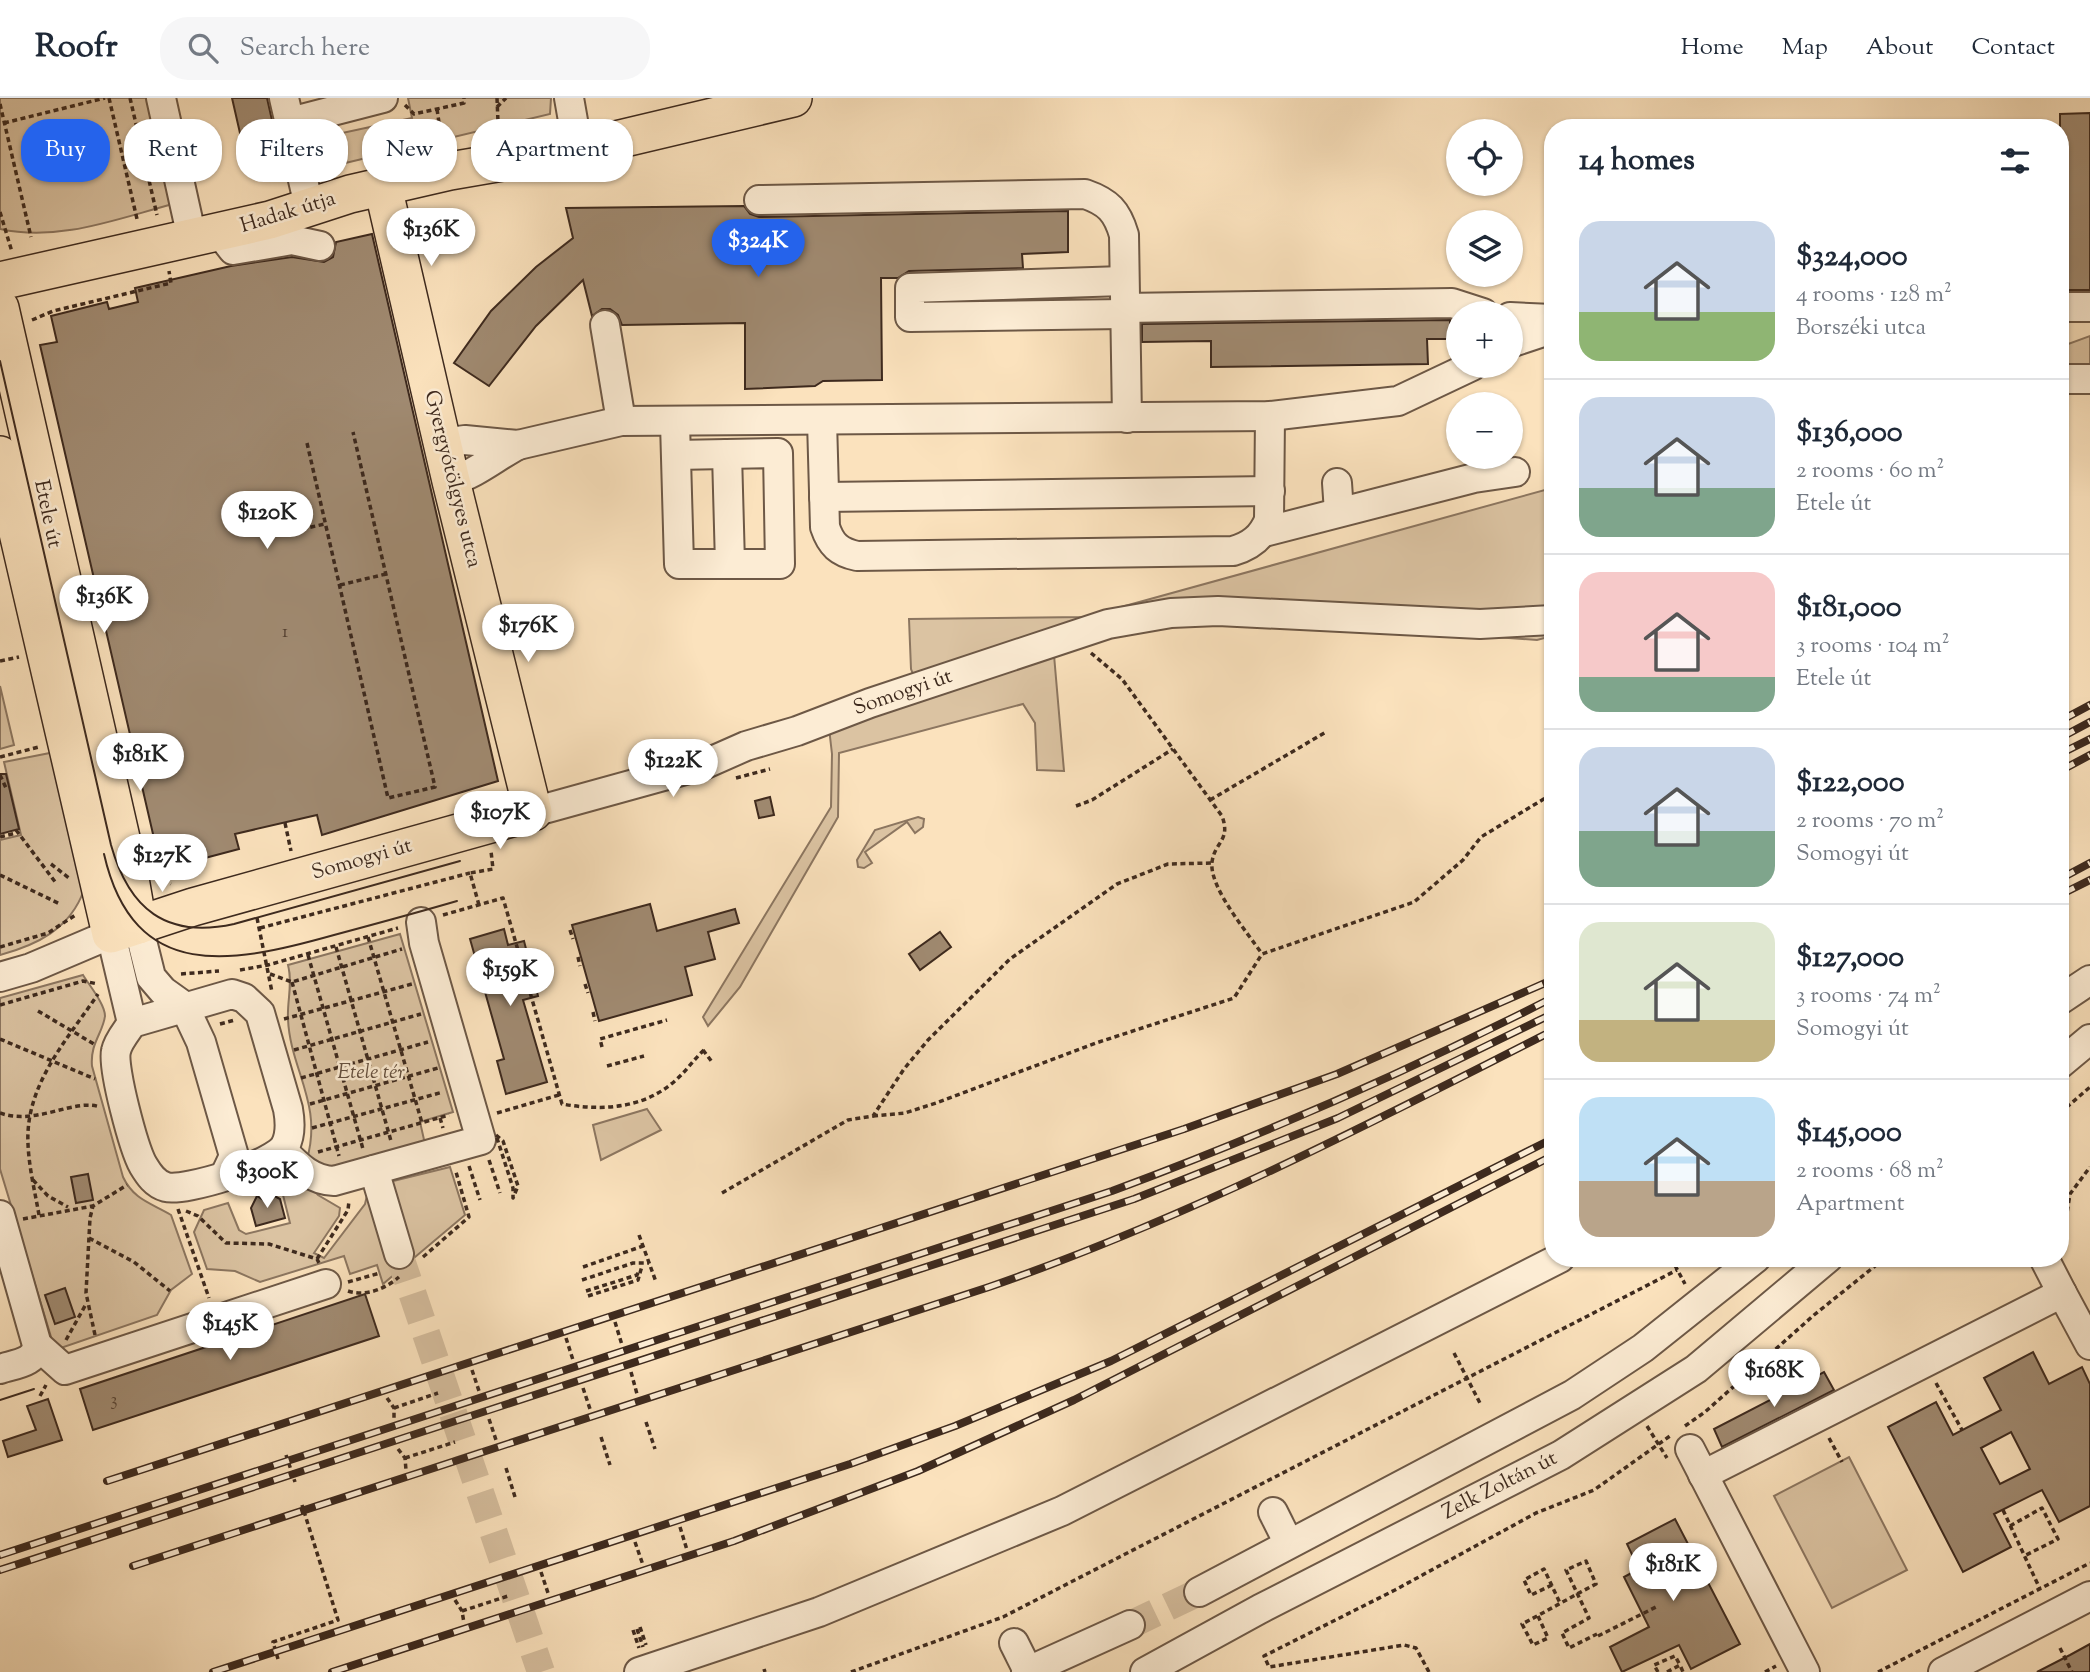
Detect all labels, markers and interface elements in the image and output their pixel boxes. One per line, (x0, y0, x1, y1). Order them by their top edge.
search box (160, 17, 650, 80)
text: Roofr (35, 24, 118, 72)
icon: search (184, 29, 222, 67)
text: Search here (240, 30, 370, 67)
text: Home (1681, 31, 1744, 65)
text: Map (1782, 31, 1828, 65)
text: About (1866, 31, 1933, 65)
text: Contact (1971, 31, 2055, 65)
chip: Buy (21, 119, 110, 182)
chip: Rent (124, 119, 222, 182)
chip: Filters (236, 119, 348, 182)
chip: New (362, 119, 457, 182)
chip: Apartment (471, 119, 633, 182)
map controls (1446, 119, 1523, 469)
button: locate (1446, 119, 1523, 196)
text: 14 homes (1579, 140, 1695, 183)
icon: filters (1996, 142, 2034, 180)
street label: Hadak útja (237, 184, 340, 242)
pin: $136K (382, 208, 480, 268)
button: layers (1446, 210, 1523, 287)
text: $136K (402, 214, 460, 247)
pin: $324K (709, 220, 807, 279)
text: $324K (728, 225, 788, 258)
text: $324,000 (1796, 236, 1908, 279)
icon: home (1635, 249, 1719, 333)
text: 4 rooms · 128 m² (1796, 279, 1952, 312)
button: + (1446, 301, 1523, 378)
text: Borszéki utca (1796, 312, 1926, 345)
street label: Gyergyótölgyes utca (415, 387, 489, 571)
button: − (1446, 392, 1523, 469)
text: $136,000 (1796, 412, 1903, 455)
icon: home (1635, 425, 1719, 509)
text: 2 rooms · 60 m² (1796, 455, 1944, 488)
street label: Etele út (25, 477, 69, 551)
text: Etele út (1796, 488, 1871, 521)
pin: $120K (218, 491, 316, 551)
text: $120K (237, 497, 297, 530)
pin: $136K (55, 575, 153, 635)
text: $136K (75, 581, 133, 614)
text: $181,000 (1796, 587, 1902, 630)
icon: home (1635, 600, 1719, 684)
pin: $176K (479, 604, 577, 664)
text: $176K (498, 610, 558, 643)
house number: 1 (282, 620, 288, 646)
text: 3 rooms · 104 m² (1796, 630, 1950, 663)
street label: Somogyi út (849, 662, 957, 724)
text: Etele út (1796, 663, 1871, 696)
pin: $181K (91, 734, 189, 793)
text: $181K (112, 739, 168, 772)
pin: $122K (624, 740, 722, 799)
text: $122K (644, 745, 702, 778)
text: $122,000 (1796, 762, 1905, 805)
icon: home (1635, 775, 1719, 859)
pin: $107K (451, 792, 549, 851)
text: $107K (470, 797, 530, 830)
text: 2 rooms · 70 m² (1796, 805, 1944, 838)
street label: Somogyi út (308, 831, 416, 889)
pin: $127K (113, 834, 211, 894)
text: Somogyi út (1796, 838, 1909, 871)
text: $127K (132, 840, 192, 873)
text: $127,000 (1796, 937, 1904, 980)
pin: $159K (461, 948, 559, 1008)
icon: home (1635, 950, 1719, 1034)
text: $159K (482, 954, 538, 987)
text: 3 rooms · 74 m² (1796, 980, 1941, 1013)
text: Somogyi út (1796, 1013, 1909, 1046)
park label: Etele tér (337, 1058, 405, 1088)
text: $145,000 (1796, 1112, 1902, 1155)
icon: home (1635, 1125, 1719, 1209)
pin: $300K (218, 1150, 316, 1210)
text: 2 rooms · 68 m² (1796, 1155, 1944, 1188)
text: $300K (236, 1156, 298, 1189)
text: Apartment (1796, 1188, 1905, 1221)
pin: $145K (181, 1302, 279, 1362)
text: $145K (202, 1308, 258, 1341)
pin: $168K (1725, 1350, 1823, 1409)
text: $168K (1744, 1355, 1804, 1388)
house number: 3 (110, 1388, 118, 1414)
street label: Zelk Zoltán út (1437, 1444, 1563, 1528)
pin: $181K (1624, 1544, 1722, 1603)
text: $181K (1645, 1549, 1701, 1582)

